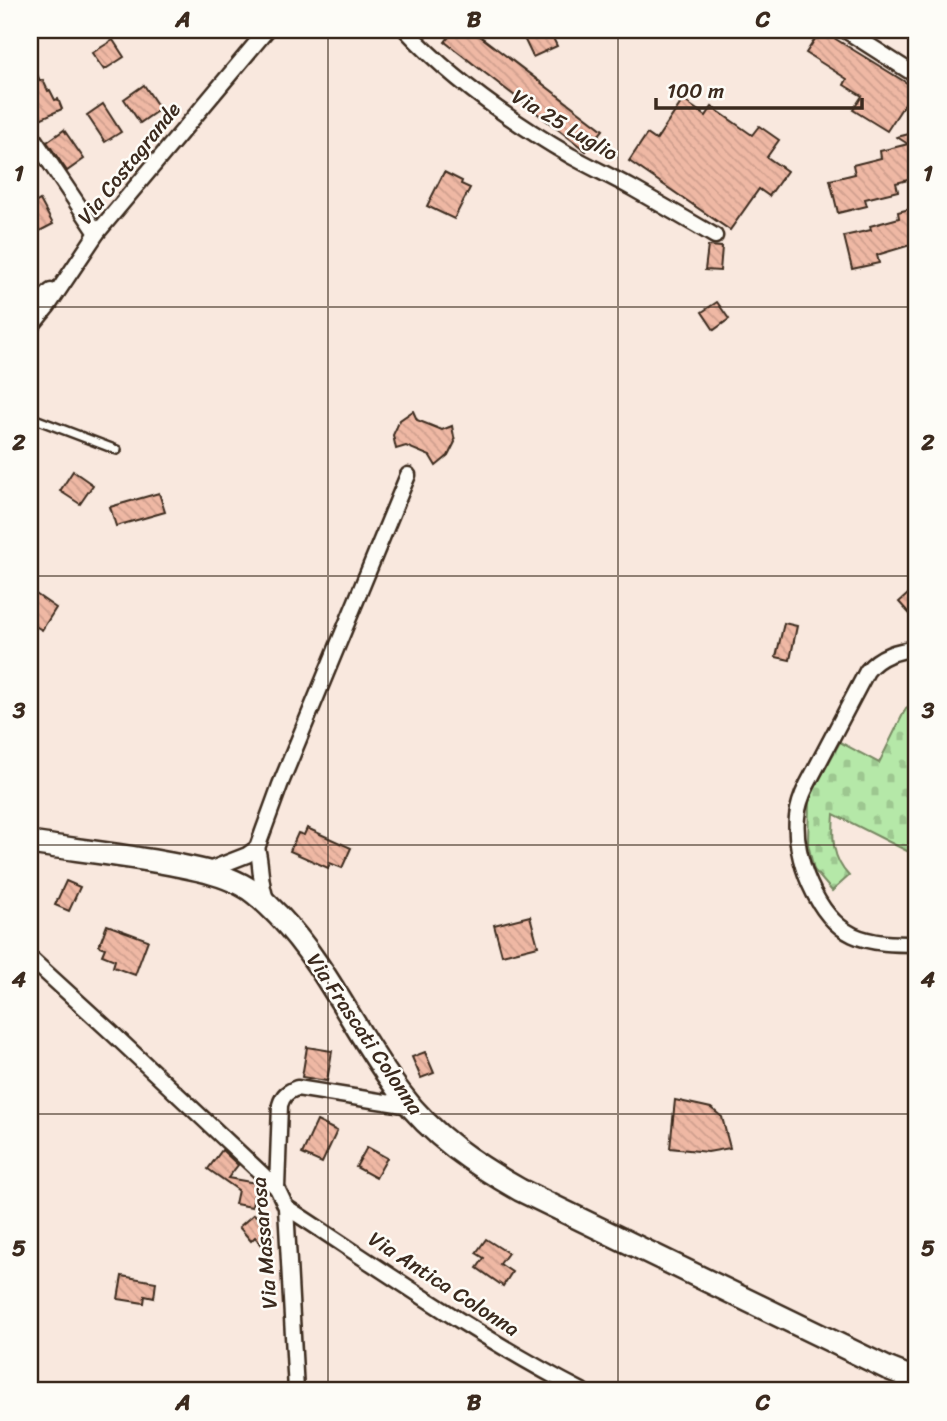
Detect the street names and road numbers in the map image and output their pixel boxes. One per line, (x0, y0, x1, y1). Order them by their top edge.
street label: Via 25 Luglio (504, 78, 626, 172)
street label: Via Costagrande (67, 93, 191, 233)
street label: Via Frascati Colonna (296, 945, 434, 1124)
street label: Via Massarosa (239, 1175, 289, 1310)
street label: Via Antica Colonna (361, 1221, 528, 1348)

